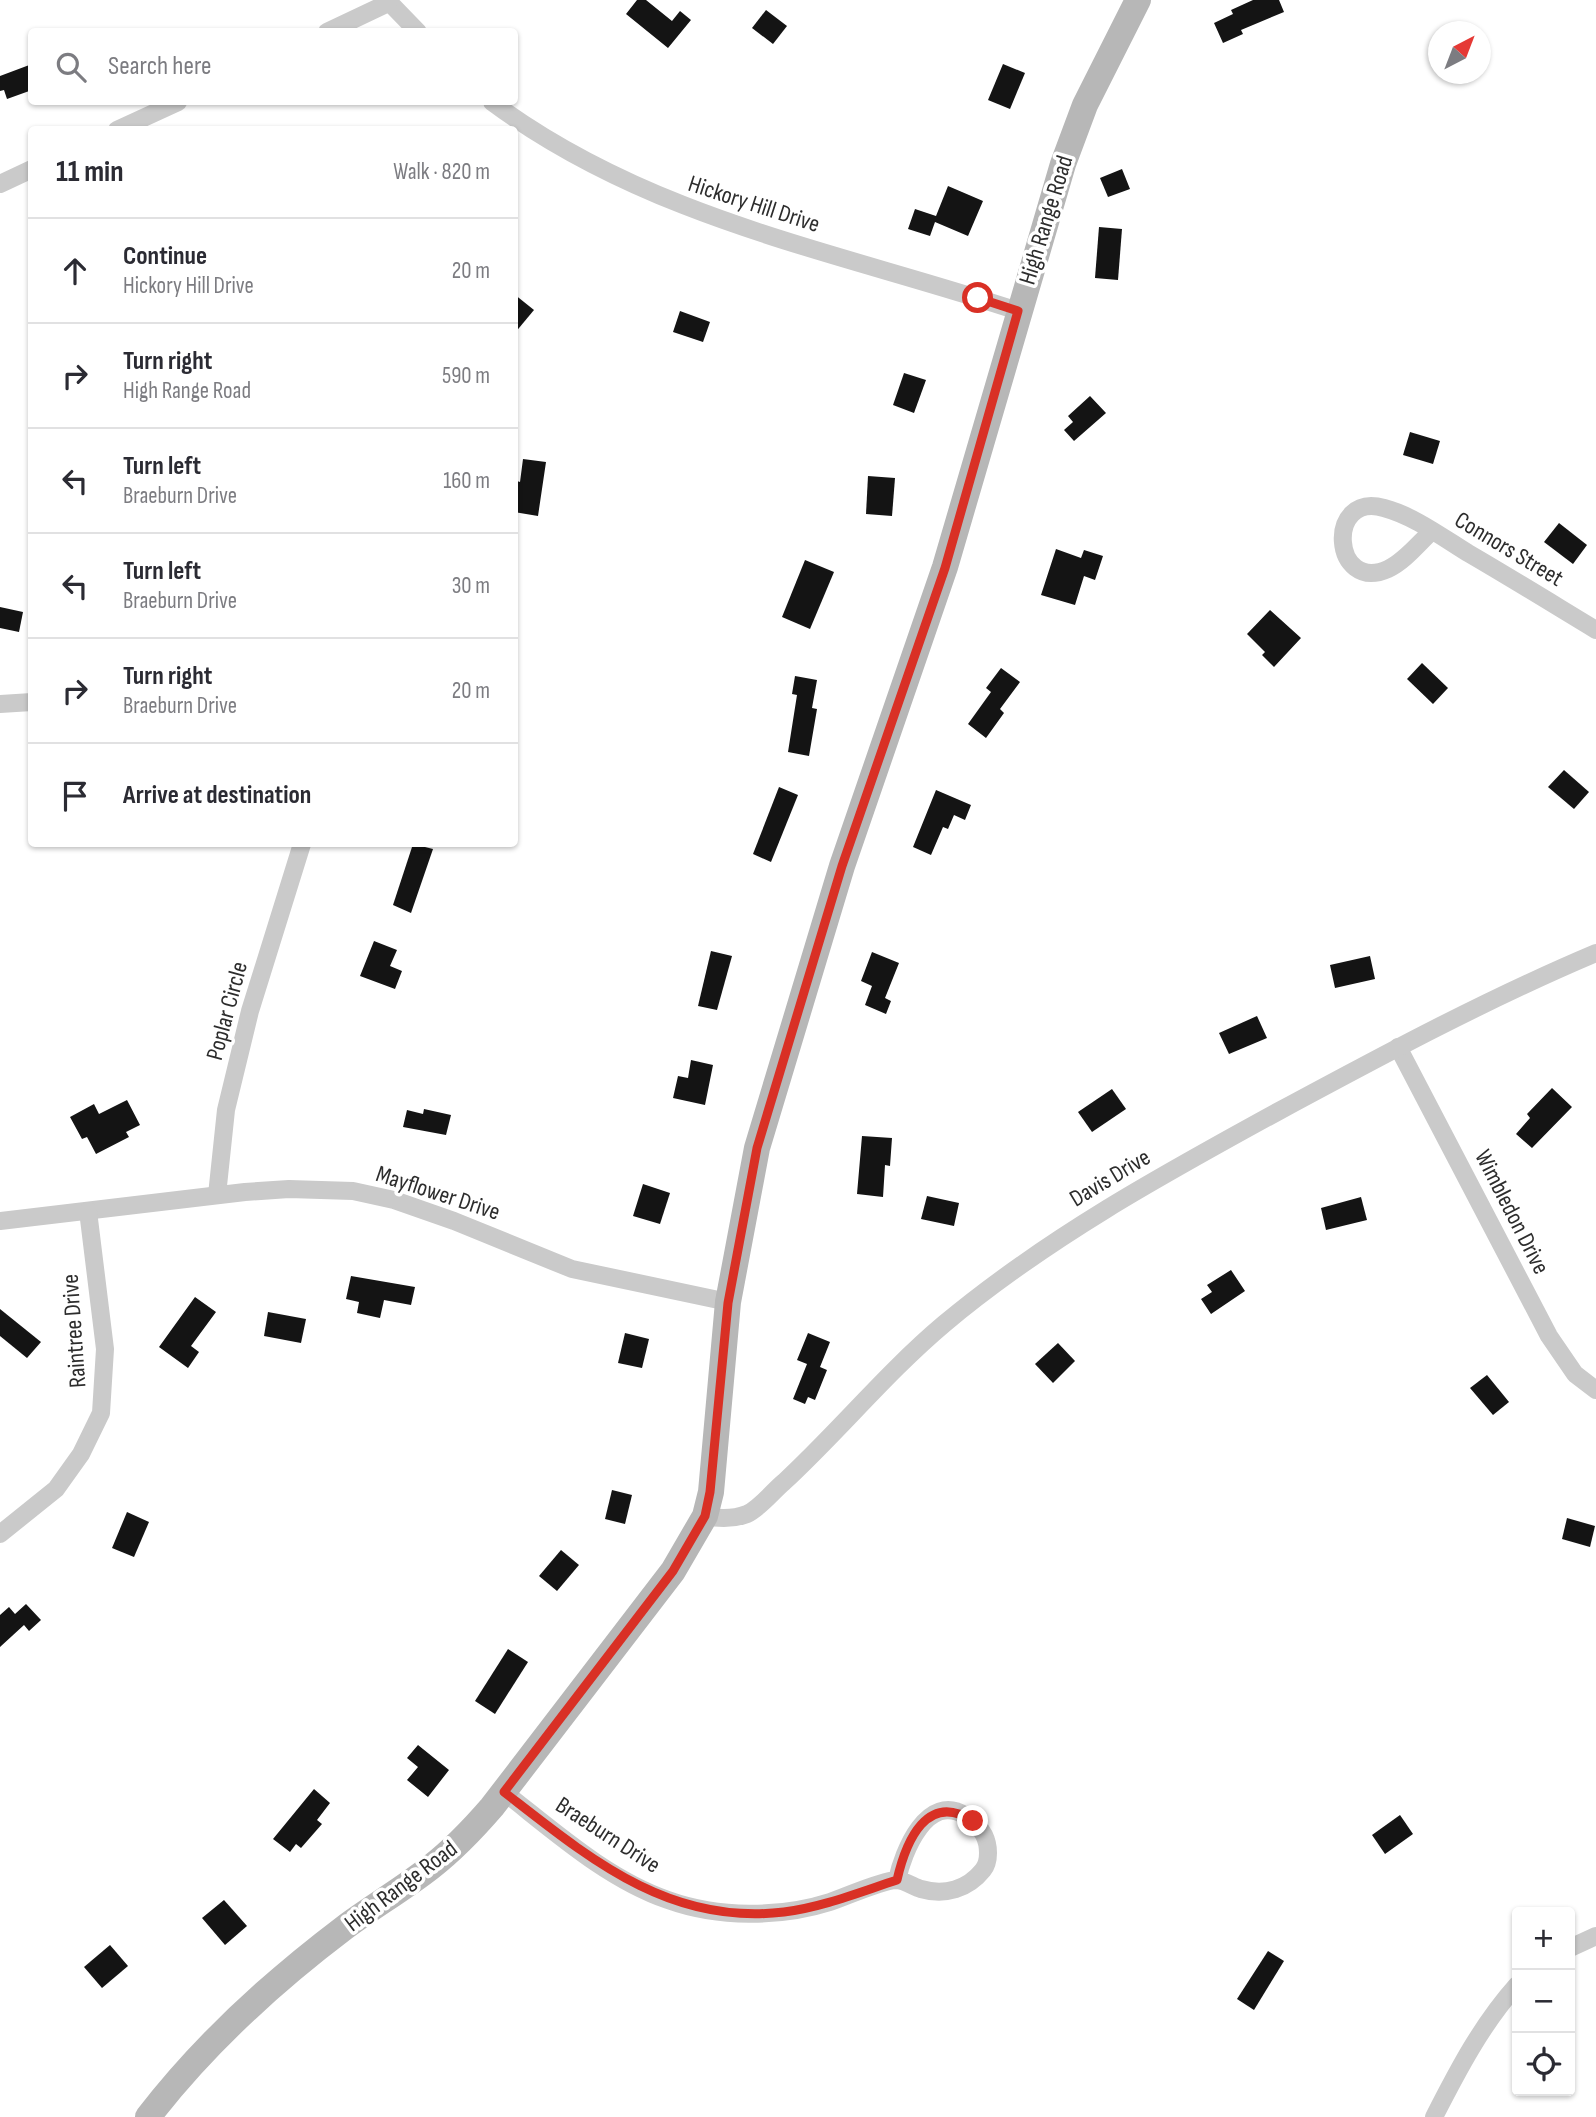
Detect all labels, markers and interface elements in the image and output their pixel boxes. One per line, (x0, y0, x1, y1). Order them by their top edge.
north arrow (1428, 21, 1491, 84)
search box (28, 28, 518, 105)
icon: search (52, 48, 90, 86)
text: Search here (108, 51, 211, 82)
street label: High Range Road (1013, 152, 1079, 288)
text: 11 min (56, 154, 124, 190)
text: Walk · 820 m (393, 158, 490, 186)
street label: Hickory Hill Drive (685, 169, 823, 239)
text: Continue (123, 241, 207, 272)
icon: ahead (56, 252, 94, 290)
text: 20 m (452, 257, 490, 285)
text: Hickory Hill Drive (123, 272, 254, 300)
route start (962, 282, 993, 313)
text: Turn right (123, 346, 212, 377)
icon: right (56, 357, 94, 395)
text: 590 m (442, 362, 490, 390)
text: High Range Road (123, 377, 251, 405)
text: Turn left (123, 451, 201, 482)
icon: left (56, 462, 94, 500)
text: 160 m (443, 467, 490, 495)
text: Braeburn Drive (123, 482, 237, 510)
street label: Connors Street (1449, 505, 1569, 593)
text: Turn left (123, 556, 201, 587)
icon: left (56, 567, 94, 605)
text: 30 m (452, 572, 490, 600)
text: Braeburn Drive (123, 587, 237, 615)
text: Turn right (123, 661, 212, 692)
icon: right (56, 672, 94, 710)
text: 20 m (452, 677, 490, 705)
text: Braeburn Drive (123, 692, 237, 720)
icon: arrive (56, 777, 94, 815)
text: Arrive at destination (123, 780, 311, 811)
street label: Poplar Circle (200, 959, 254, 1063)
street label: Davis Drive (1064, 1143, 1156, 1213)
street label: Wimbledon Drive (1468, 1145, 1556, 1279)
street label: Mayflower Drive (372, 1159, 504, 1227)
street label: Raintree Drive (56, 1273, 92, 1389)
street label: Braeburn Drive (550, 1790, 666, 1880)
route end (957, 1805, 988, 1836)
street label: High Range Road (339, 1834, 463, 1938)
map controls (1512, 1907, 1575, 2096)
button: + (1512, 1907, 1575, 1970)
button: − (1512, 1970, 1575, 2033)
button: locate (1512, 2033, 1575, 2096)

